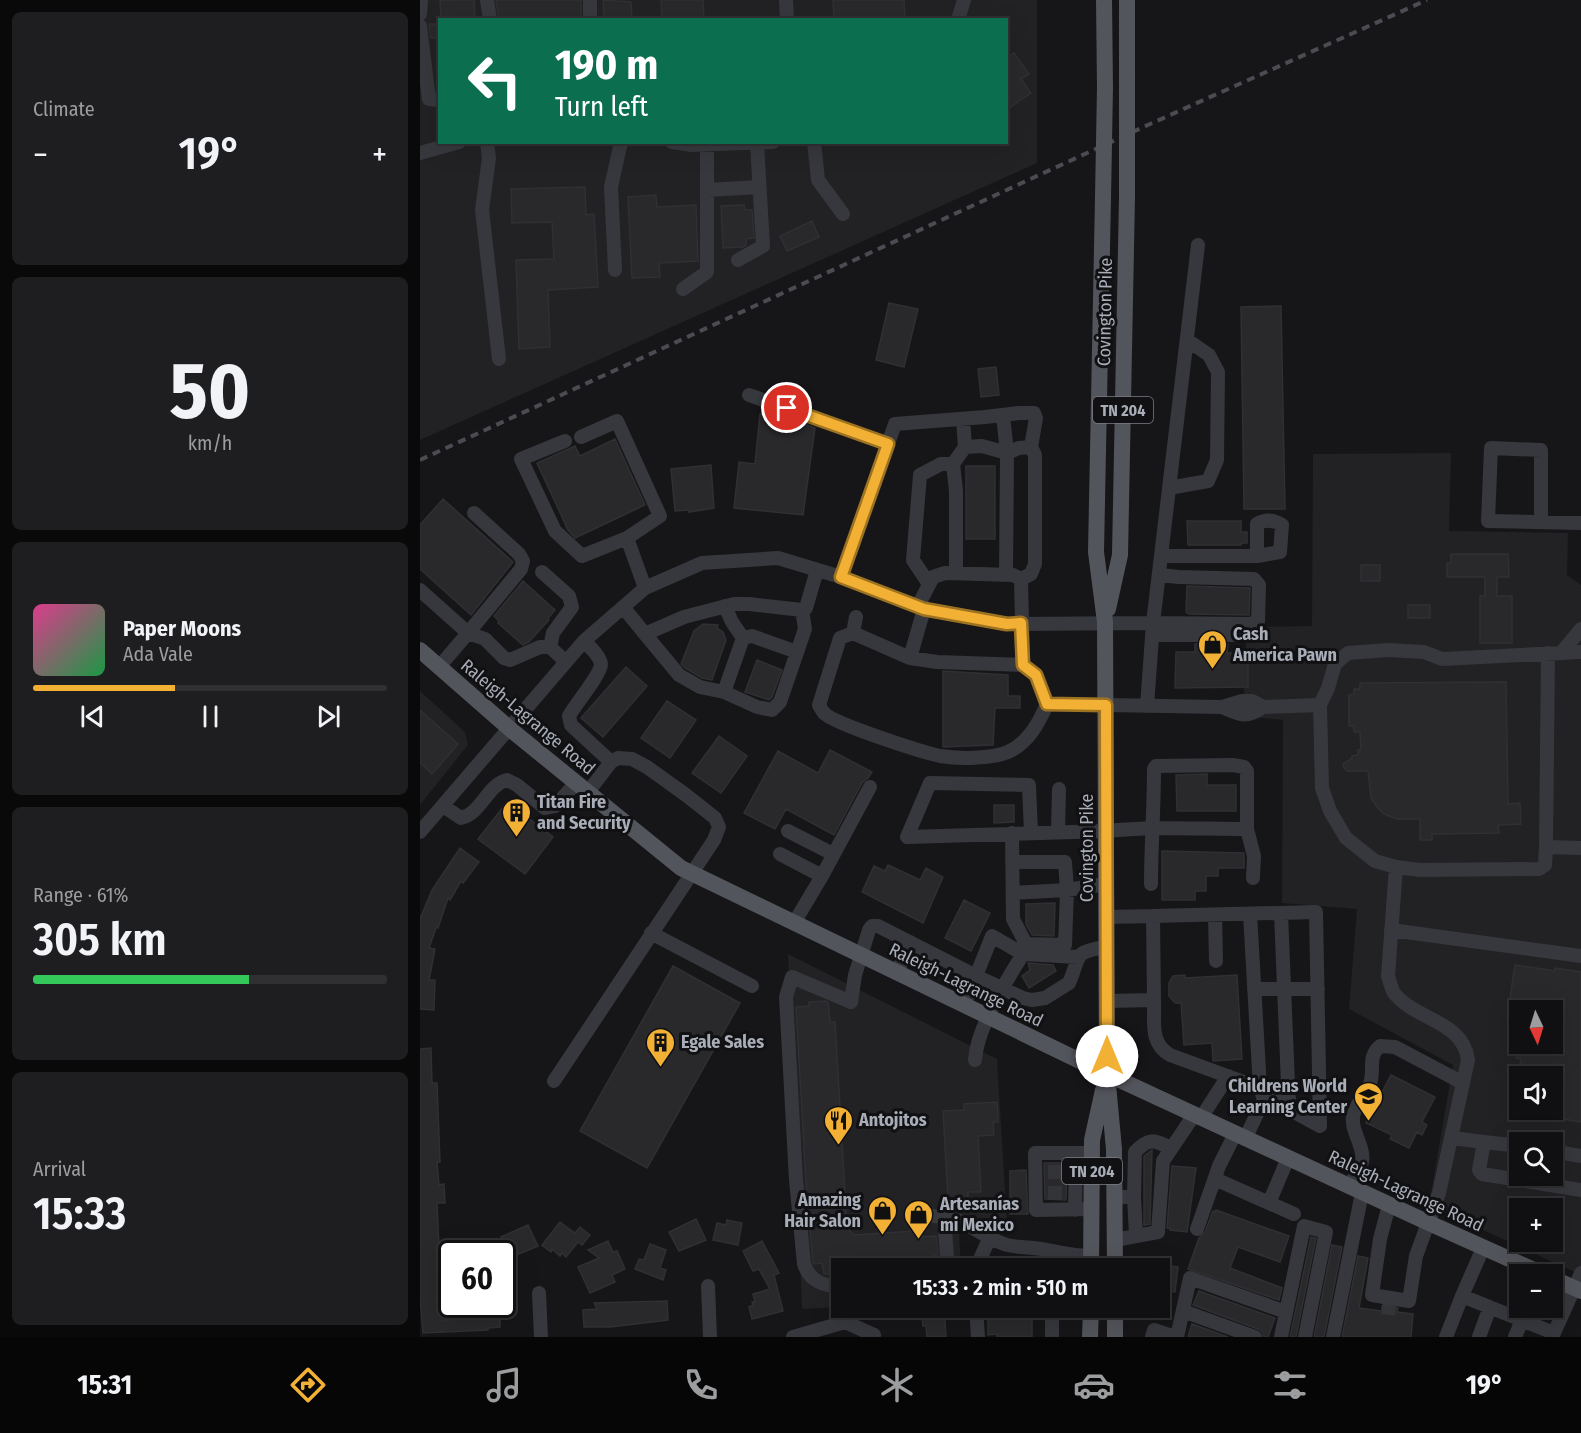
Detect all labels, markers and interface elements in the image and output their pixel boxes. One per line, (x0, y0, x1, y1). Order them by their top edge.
text: 190 m (555, 40, 658, 90)
icon: left (456, 42, 534, 120)
text: Turn left (555, 91, 648, 123)
text: Climate (33, 97, 95, 121)
text: 19° (179, 127, 241, 181)
text: − (33, 135, 48, 175)
text: + (372, 135, 387, 175)
street label: Covington Pike (1093, 257, 1117, 366)
text: 50 (170, 345, 250, 439)
pin (761, 382, 812, 433)
icon: arrive (770, 391, 803, 424)
road number: TN 204 (1093, 397, 1153, 423)
text: km/h (188, 431, 232, 455)
text: Paper Moons (123, 615, 241, 642)
place label: Cash America Pawn (1232, 623, 1337, 666)
shop icon: Cash America Pawn (1196, 628, 1228, 670)
text: Ada Vale (123, 642, 193, 666)
street label: Raleigh-Lagrange Road (456, 654, 600, 780)
icon: previous (76, 700, 109, 733)
icon: pause (194, 700, 227, 733)
icon: next (312, 700, 345, 733)
place label: Titan Fire and Security (537, 791, 631, 834)
street label: Covington Pike (1076, 794, 1098, 902)
building icon: Titan Fire and Security (500, 796, 532, 838)
text: Range · 61% (33, 883, 128, 907)
text: 305 km (33, 913, 167, 967)
street label: Raleigh-Lagrange Road (885, 938, 1047, 1032)
north arrow (1509, 1000, 1563, 1054)
map controls (1509, 1000, 1563, 1318)
position arrow (1075, 1024, 1139, 1088)
building icon: Egale Sales (644, 1026, 676, 1068)
place label: Egale Sales (681, 1031, 764, 1053)
button: sound (1509, 1066, 1563, 1120)
place label: Childrens World Learning Center (1228, 1075, 1347, 1118)
school or university icon: Childrens World Learning Center (1352, 1080, 1384, 1122)
restaurant icon: Antojitos (822, 1104, 854, 1146)
place label: Antojitos (858, 1109, 927, 1131)
button: search (1509, 1132, 1563, 1186)
street label: Raleigh-Lagrange Road (1325, 1145, 1487, 1237)
text: Arrival (33, 1157, 86, 1181)
road number: TN 204 (1062, 1158, 1122, 1184)
text: 15:33 (33, 1187, 126, 1241)
place label: Amazing Hair Salon (784, 1189, 861, 1232)
place label: Artesanías mi Mexico (939, 1193, 1019, 1236)
shop icon: Amazing Hair Salon (866, 1194, 898, 1236)
shop icon: Artesanías mi Mexico (903, 1198, 935, 1240)
button: + (1509, 1198, 1563, 1252)
speed limit sign: 60 (438, 1240, 516, 1318)
button: − (1509, 1264, 1563, 1318)
text: 15:33 · 2 min · 510 m (913, 1274, 1088, 1301)
icon: directions (287, 1364, 329, 1406)
icon: music (483, 1364, 525, 1406)
icon: phone (680, 1364, 722, 1406)
icon: climate (876, 1364, 918, 1406)
icon: car (1073, 1364, 1115, 1406)
icon: filters (1269, 1364, 1311, 1406)
text: 15:31 (77, 1369, 132, 1401)
text: 19° (1466, 1369, 1504, 1401)

